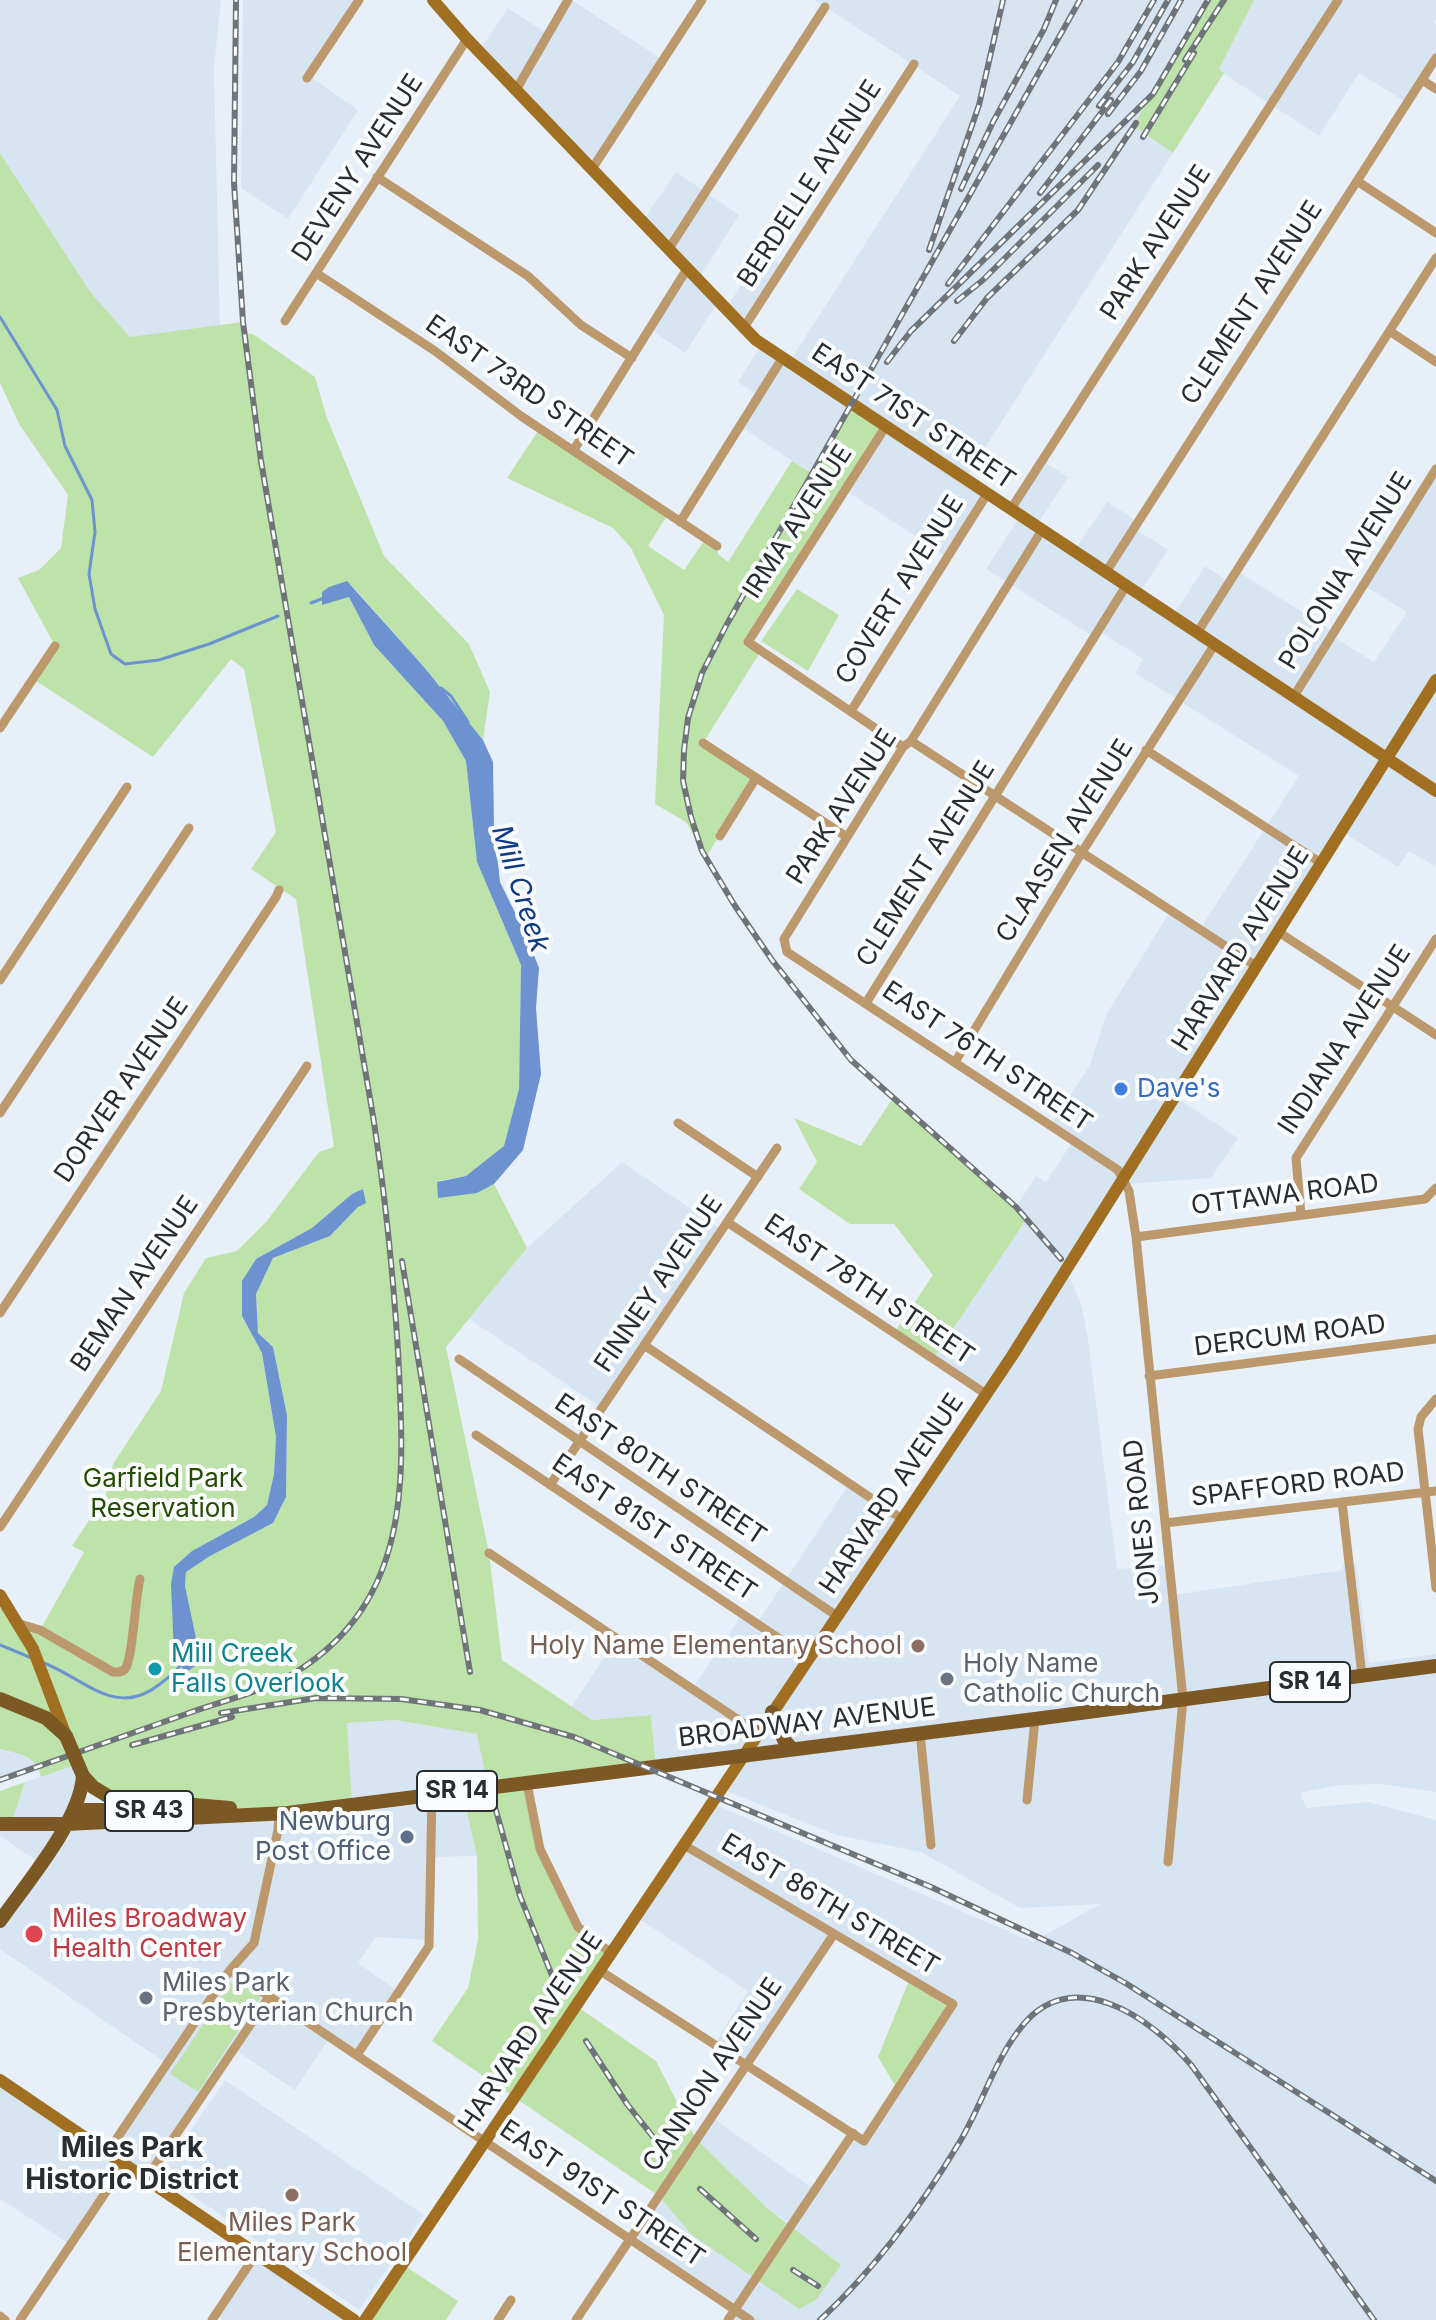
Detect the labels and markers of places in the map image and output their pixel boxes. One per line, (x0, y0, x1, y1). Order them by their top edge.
place label: Dave's (1137, 1073, 1220, 1105)
marker: Dave's (1112, 1080, 1130, 1098)
place label: Holy Name Elementary School (529, 1630, 902, 1662)
marker: Holy Name Elementary School (909, 1637, 927, 1655)
place label: Mill Creek Falls Overlook (171, 1638, 345, 1700)
place label: Holy Name Catholic Church (963, 1648, 1160, 1710)
marker: Mill Creek Falls Overlook (146, 1660, 164, 1678)
marker: Holy Name Catholic Church (938, 1670, 956, 1688)
place label: Newburg Post Office (255, 1806, 391, 1868)
marker: Newburg Post Office (398, 1828, 416, 1846)
place label: Miles Broadway Health Center (52, 1903, 247, 1964)
marker: Miles Broadway Health Center (23, 1923, 45, 1945)
place label: Miles Park Presbyterian Church (162, 1967, 414, 2028)
marker: Miles Park Presbyterian Church (137, 1989, 155, 2007)
marker: Miles Park Elementary School (283, 2186, 301, 2204)
place label: Miles Park Elementary School (177, 2207, 407, 2268)

